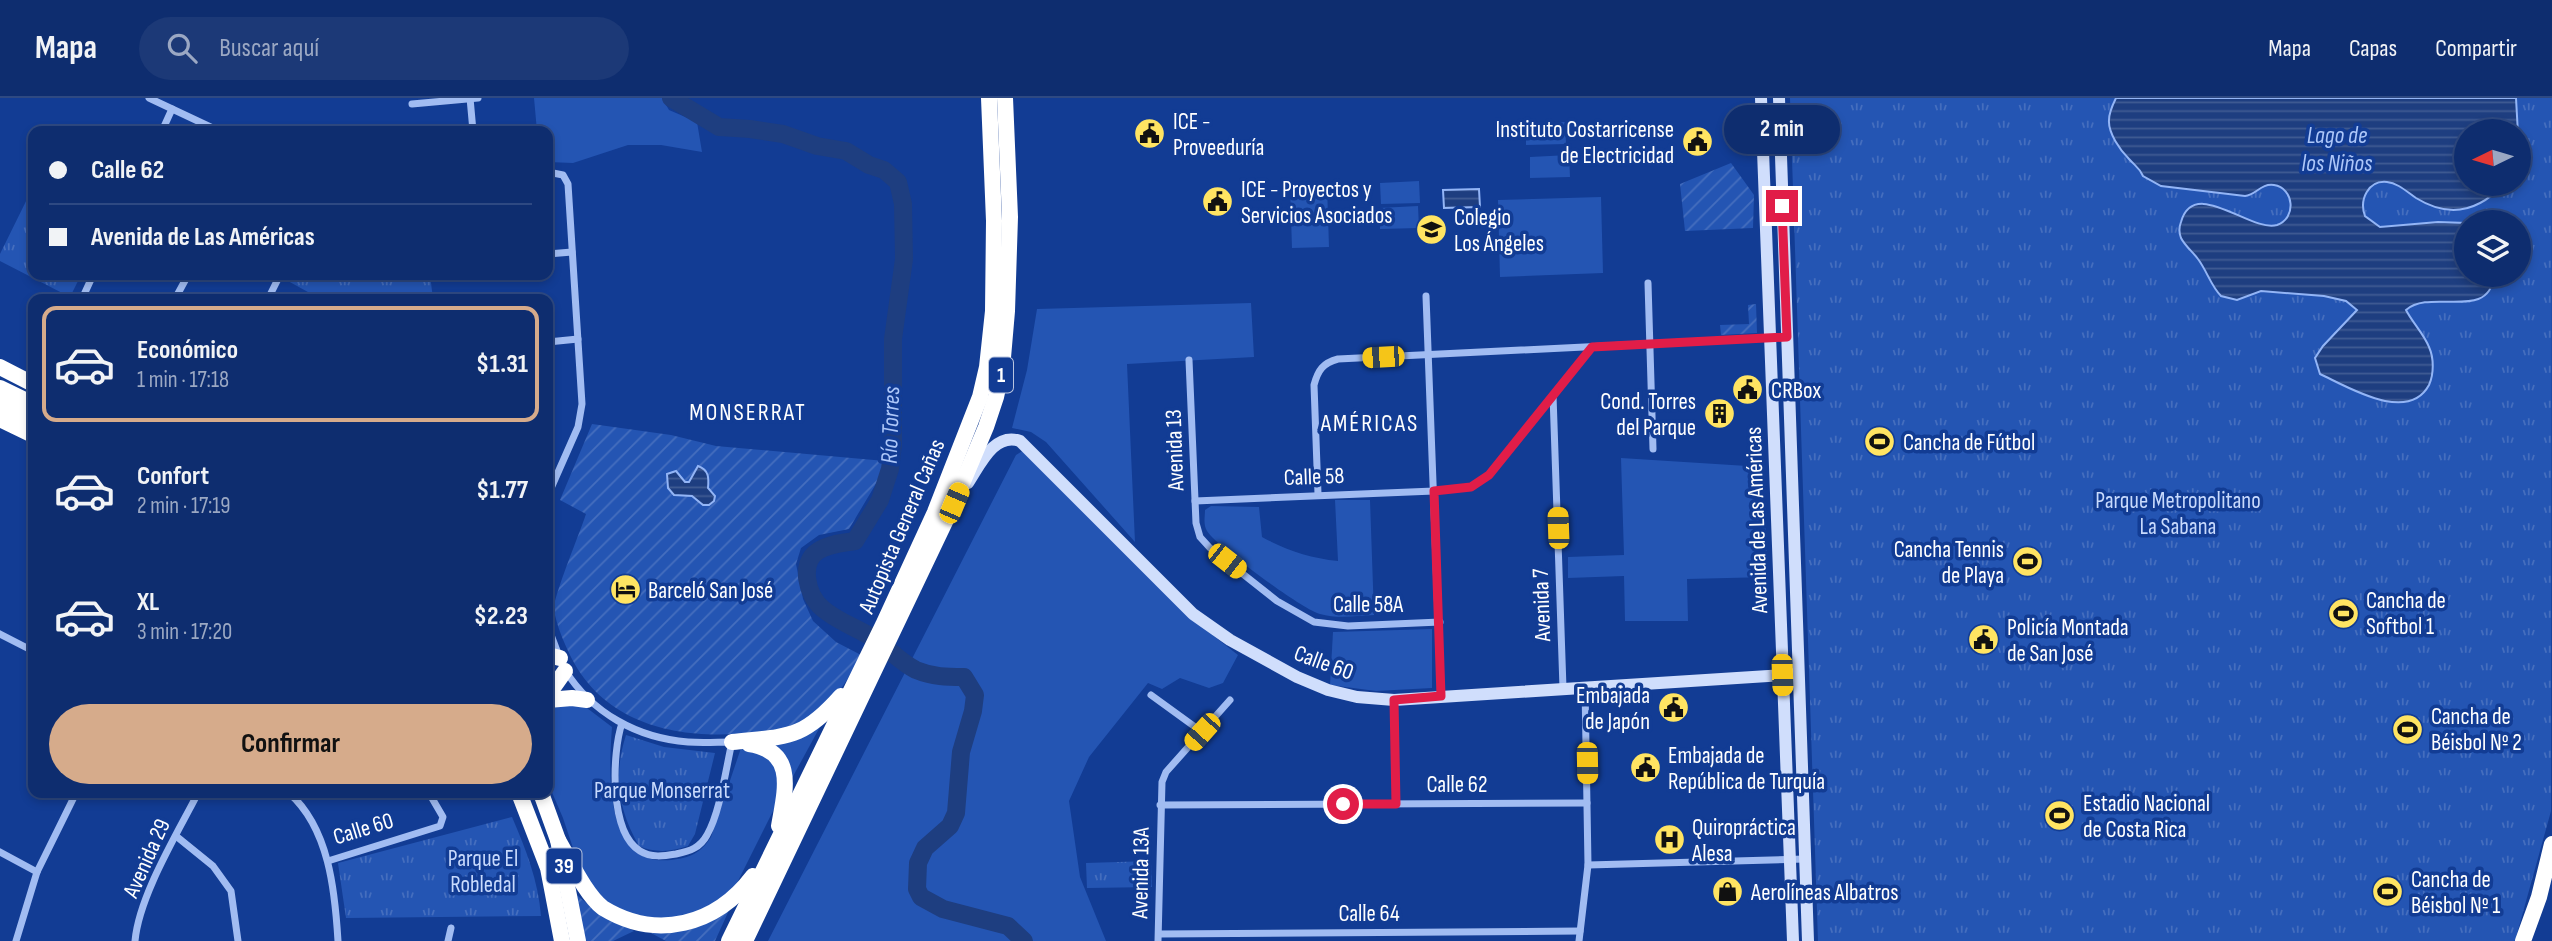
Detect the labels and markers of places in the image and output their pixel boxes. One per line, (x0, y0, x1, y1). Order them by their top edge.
place label: ICE - Proveeduría (1173, 108, 1264, 162)
place label: Instituto Costarricense de Electricidad (1496, 116, 1674, 170)
public building icon: ICE - Proveeduría (1133, 117, 1167, 151)
public building icon: Instituto Costarricense de Electricidad (1680, 125, 1714, 159)
place label: ICE - Proyectos y Servicios Asociados (1241, 176, 1392, 230)
public building icon: ICE - Proyectos y Servicios Asociados (1201, 185, 1235, 219)
place label: Colegio Los Ángeles (1454, 204, 1544, 258)
school or university icon: Colegio Los Ángeles (1414, 213, 1448, 247)
public building icon: CRBox (1731, 373, 1765, 407)
place label: CRBox (1771, 377, 1821, 405)
place label: Cond. Torres del Parque (1600, 388, 1696, 442)
building icon: Cond. Torres del Parque (1702, 397, 1736, 431)
sports icon: Cancha de Fútbol (1863, 425, 1897, 459)
place label: Cancha de Fútbol (1903, 429, 2035, 457)
place label: Cancha Tennis de Playa (1894, 536, 2004, 590)
sports icon: Cancha Tennis de Playa (2010, 545, 2044, 579)
hotel icon: Barceló San José (608, 573, 642, 607)
place label: Barceló San José (648, 577, 773, 605)
place label: Cancha de Softbol 1 (2366, 587, 2446, 641)
sports icon: Cancha de Softbol 1 (2326, 596, 2360, 630)
place label: Policía Montada de San José (2007, 614, 2129, 668)
public building icon: Policía Montada de San José (1967, 623, 2001, 657)
place label: Embajada de Japón (1576, 682, 1650, 736)
public building icon: Embajada de Japón (1656, 691, 1690, 725)
place label: Cancha de Béisbol Nº 2 (2431, 703, 2522, 757)
sports icon: Cancha de Béisbol Nº 2 (2391, 712, 2425, 746)
place label: Embajada de República de Turquía (1668, 742, 1825, 796)
public building icon: Embajada de República de Turquía (1628, 751, 1662, 785)
place label: Estadio Nacional de Costa Rica (2083, 790, 2210, 844)
sports icon: Estadio Nacional de Costa Rica (2043, 799, 2077, 833)
place label: Quiropráctica Alesa (1691, 814, 1796, 868)
hospital icon: Quiropráctica Alesa (1652, 823, 1686, 857)
place label: Cancha de Béisbol Nº 1 (2411, 866, 2500, 920)
shop icon: Aerolíneas Albatros (1711, 875, 1745, 909)
sports icon: Cancha de Béisbol Nº 1 (2371, 875, 2405, 909)
place label: Aerolíneas Albatros (1750, 879, 1898, 907)

